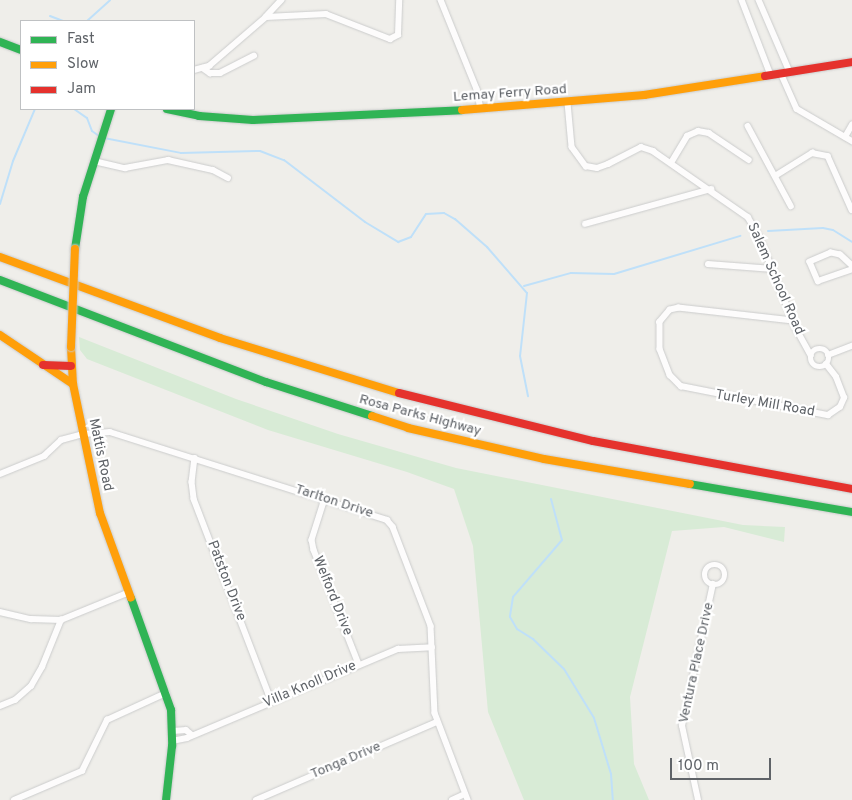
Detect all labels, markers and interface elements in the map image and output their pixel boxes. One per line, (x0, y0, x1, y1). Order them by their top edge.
legend (20, 20, 195, 110)
text: Fast (67, 30, 95, 49)
text: Slow (67, 55, 99, 74)
text: Jam (67, 80, 96, 99)
street label: Lemay Ferry Road (453, 82, 567, 106)
street label: Salem School Road (743, 220, 807, 338)
street label: Turley Mill Road (714, 387, 816, 421)
street label: Rosa Parks Highway (357, 392, 483, 440)
street label: Mattis Road (84, 417, 116, 493)
street label: Tarlton Drive (293, 481, 375, 523)
street label: Patston Drive (203, 539, 249, 623)
street label: Welford Drive (308, 554, 356, 638)
street label: Ventura Place Drive (676, 601, 718, 725)
street label: Villa Knoll Drive (261, 658, 359, 712)
street label: Tonga Drive (308, 739, 384, 783)
scale bar (672, 748, 773, 780)
text: 100 m (678, 757, 719, 776)

